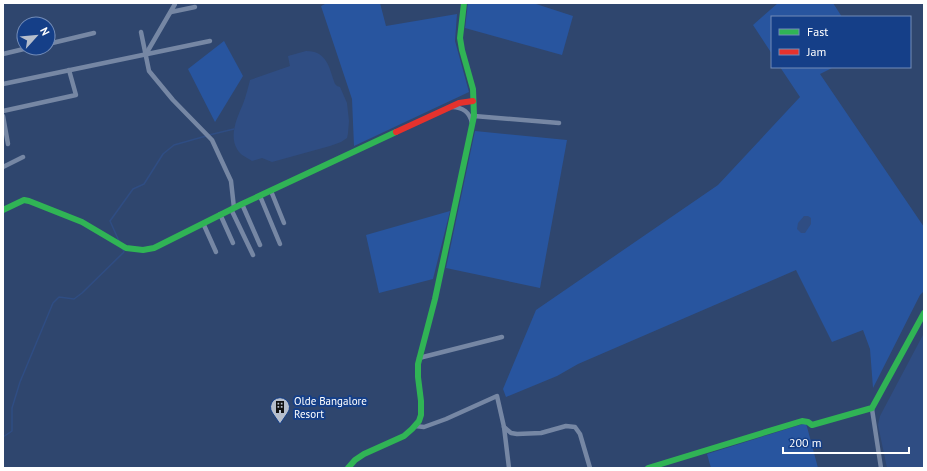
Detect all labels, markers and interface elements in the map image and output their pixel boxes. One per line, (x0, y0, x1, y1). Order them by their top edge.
north arrow (16, 16, 56, 56)
legend (771, 16, 911, 68)
text: Fast (807, 24, 828, 39)
text: N (37, 25, 53, 38)
text: Jam (806, 44, 826, 59)
place label: Olde Bangalore Resort (294, 394, 367, 421)
building icon: Olde Bangalore Resort (269, 396, 291, 424)
scale bar (783, 429, 909, 455)
text: 200 m (789, 435, 822, 450)

